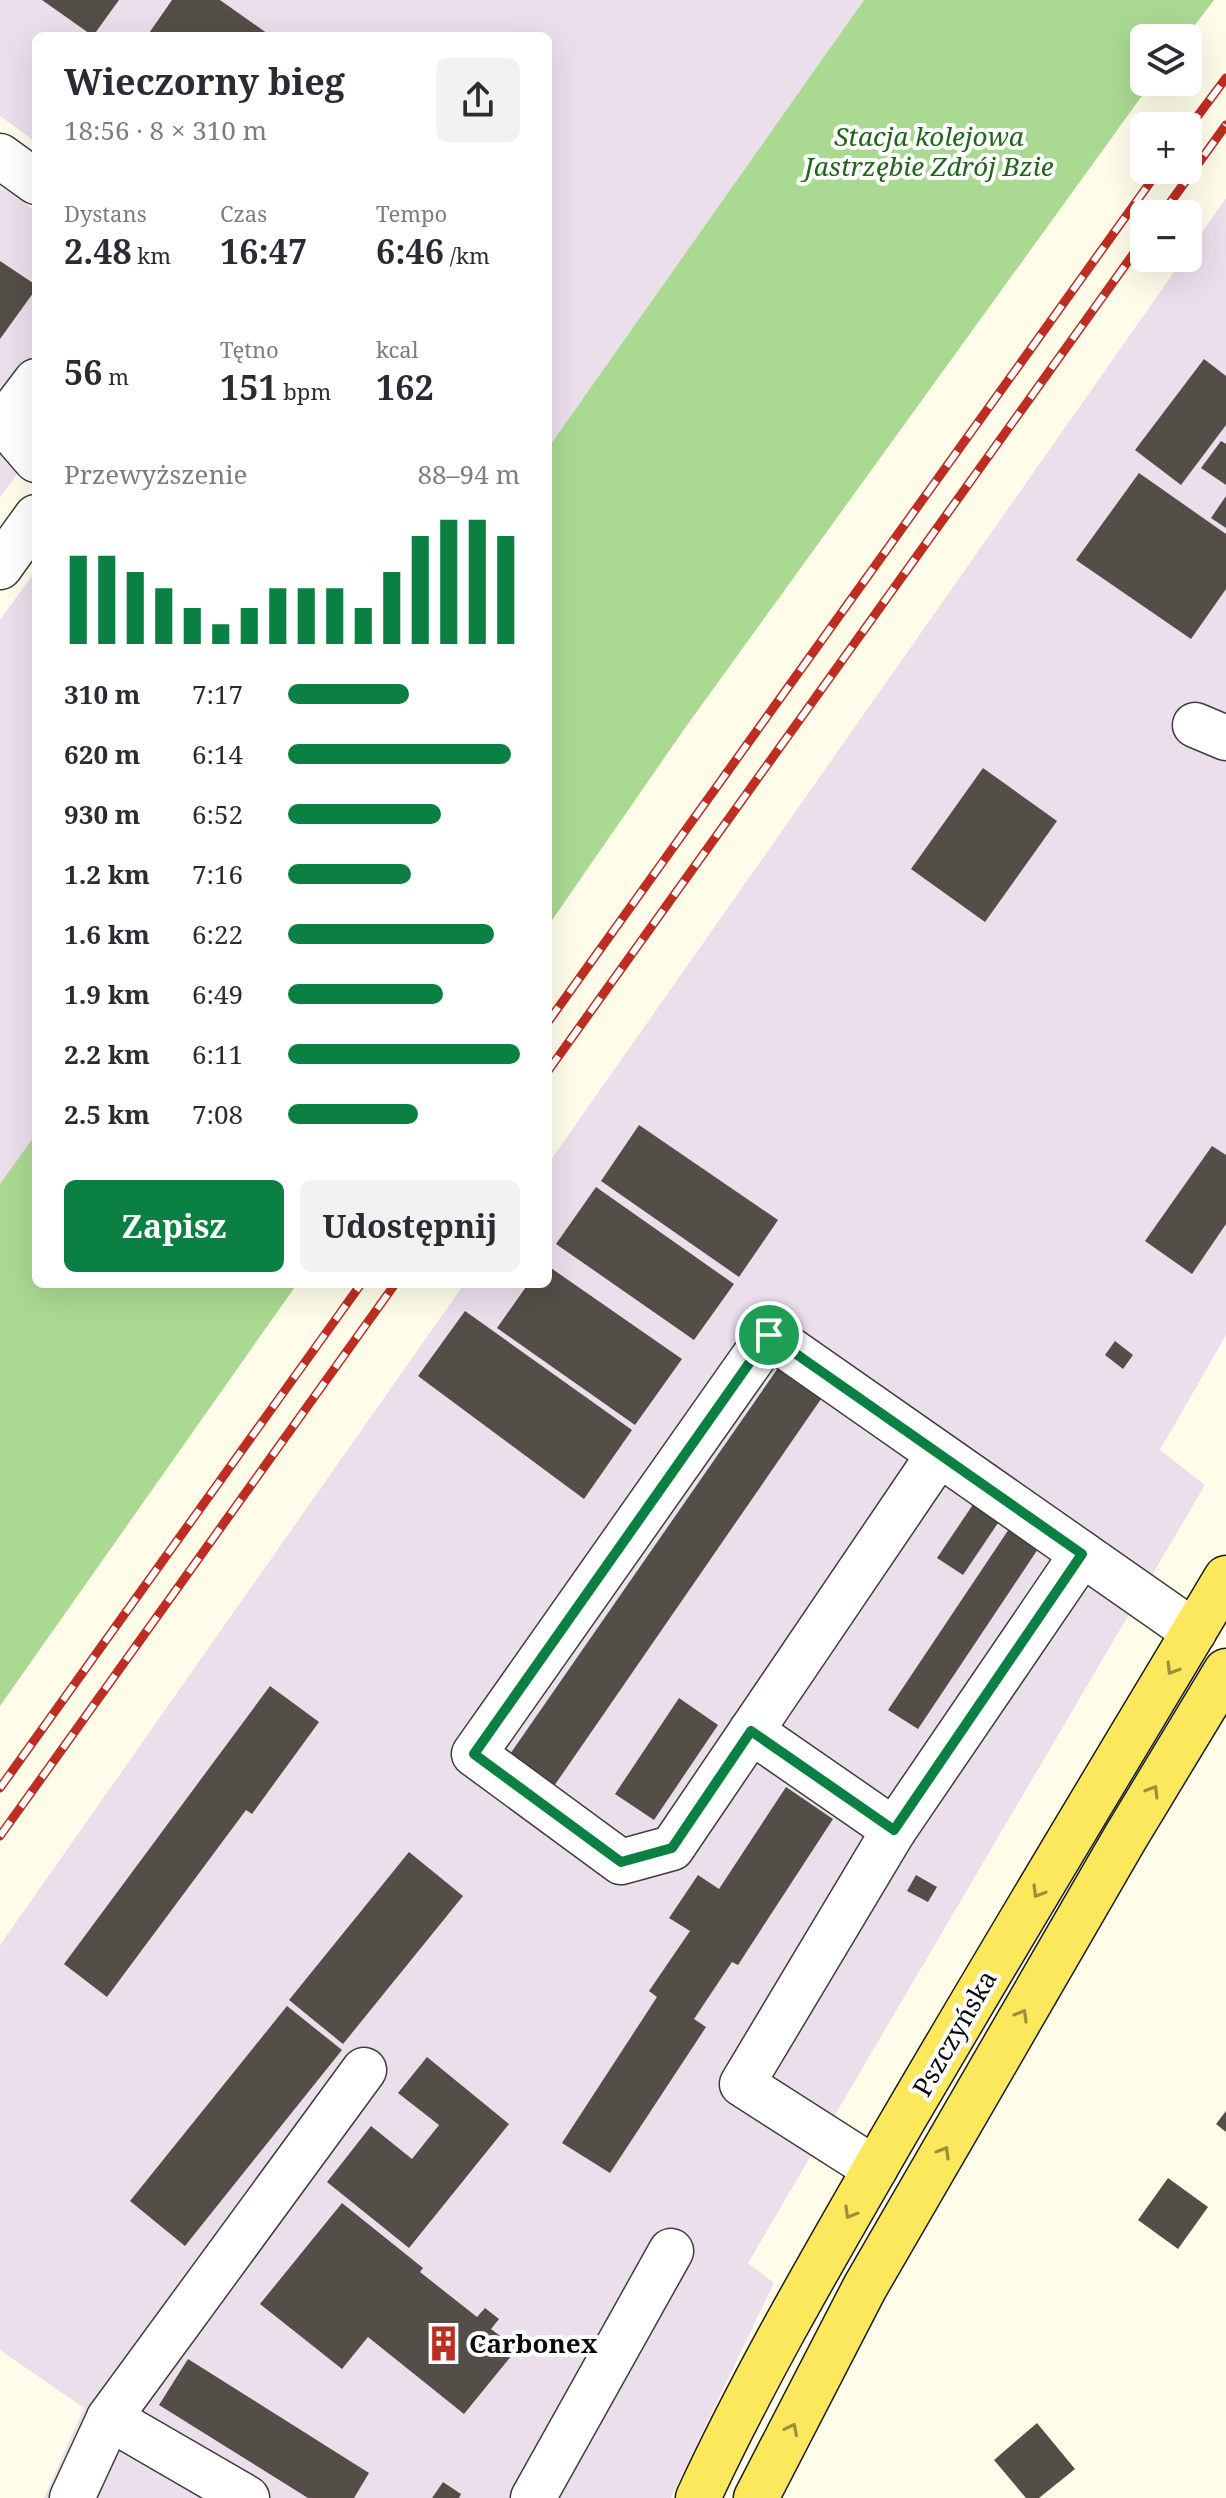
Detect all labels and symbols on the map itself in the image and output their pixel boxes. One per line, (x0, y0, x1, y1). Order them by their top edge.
park label: Stacja kolejowa Jastrzębie Zdrój Bzie (799, 118, 1054, 184)
pin (735, 1301, 803, 1369)
one-way arrow (1166, 1660, 1181, 1675)
one-way arrow (1143, 1785, 1159, 1800)
one-way arrow (1032, 1883, 1048, 1898)
street label: Pszczyńska (903, 1963, 1005, 2103)
one-way arrow (1012, 2010, 1028, 2024)
one-way arrow (934, 2146, 950, 2161)
one-way arrow (844, 2204, 860, 2219)
building icon: Carbonex (424, 2324, 462, 2362)
place label: Carbonex (469, 2325, 598, 2361)
one-way arrow (782, 2422, 797, 2437)

